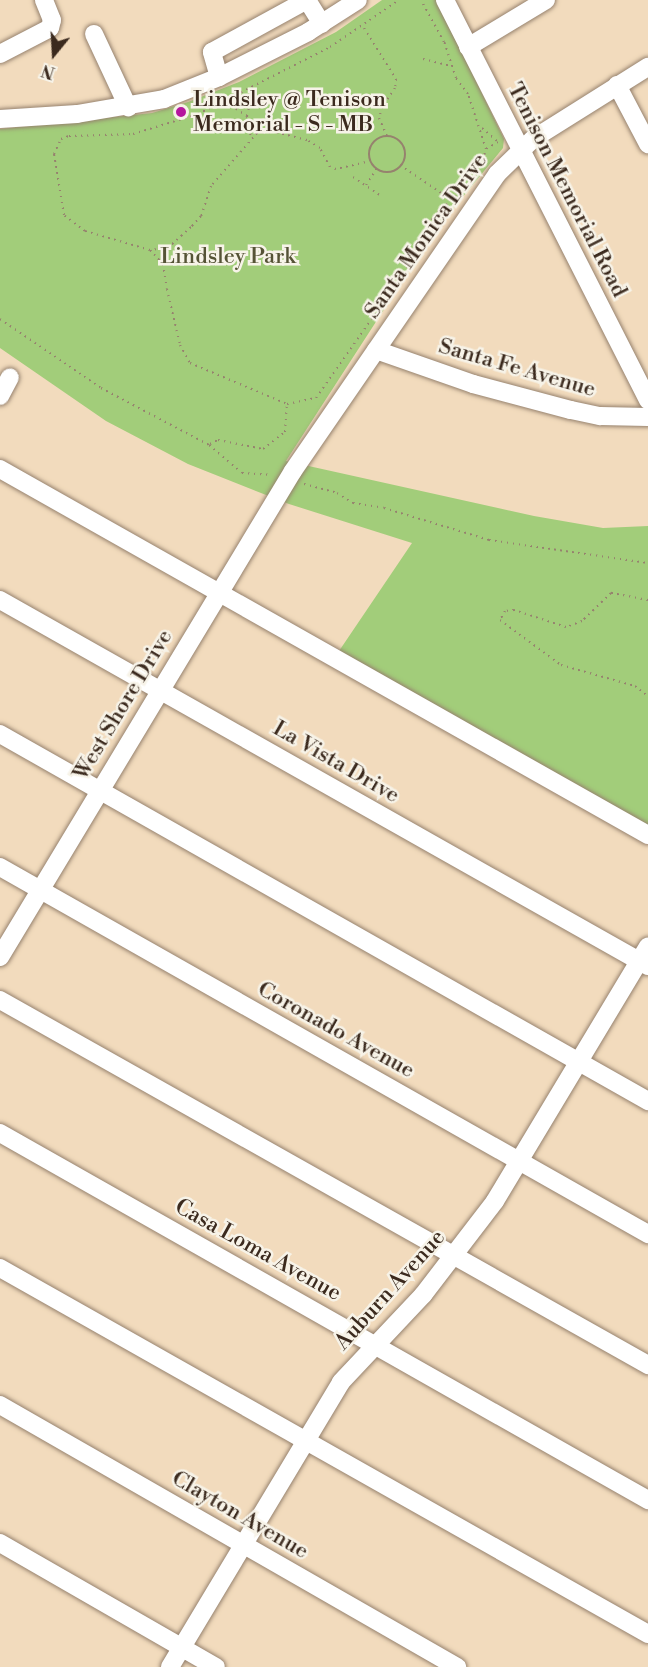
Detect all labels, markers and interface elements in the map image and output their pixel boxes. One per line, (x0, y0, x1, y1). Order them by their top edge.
north arrow (24, 24, 84, 84)
text: N (39, 60, 58, 83)
street label: Tenison Memorial Road (501, 78, 633, 302)
place label: Lindsley @ Tenison Memorial - S - MB (193, 86, 386, 138)
marker: Lindsley @ Tenison Memorial - S - MB (174, 105, 188, 119)
street label: Santa Monica Drive (359, 148, 493, 324)
park label: Lindsley Park (160, 244, 296, 270)
street label: Santa Fe Avenue (436, 333, 598, 403)
street label: West Shore Drive (68, 625, 178, 785)
street label: La Vista Drive (268, 715, 404, 809)
street label: Coronado Avenue (253, 976, 419, 1084)
street label: Casa Loma Avenue (170, 1193, 346, 1307)
street label: Auburn Avenue (329, 1224, 451, 1356)
street label: Clayton Avenue (167, 1465, 313, 1565)

